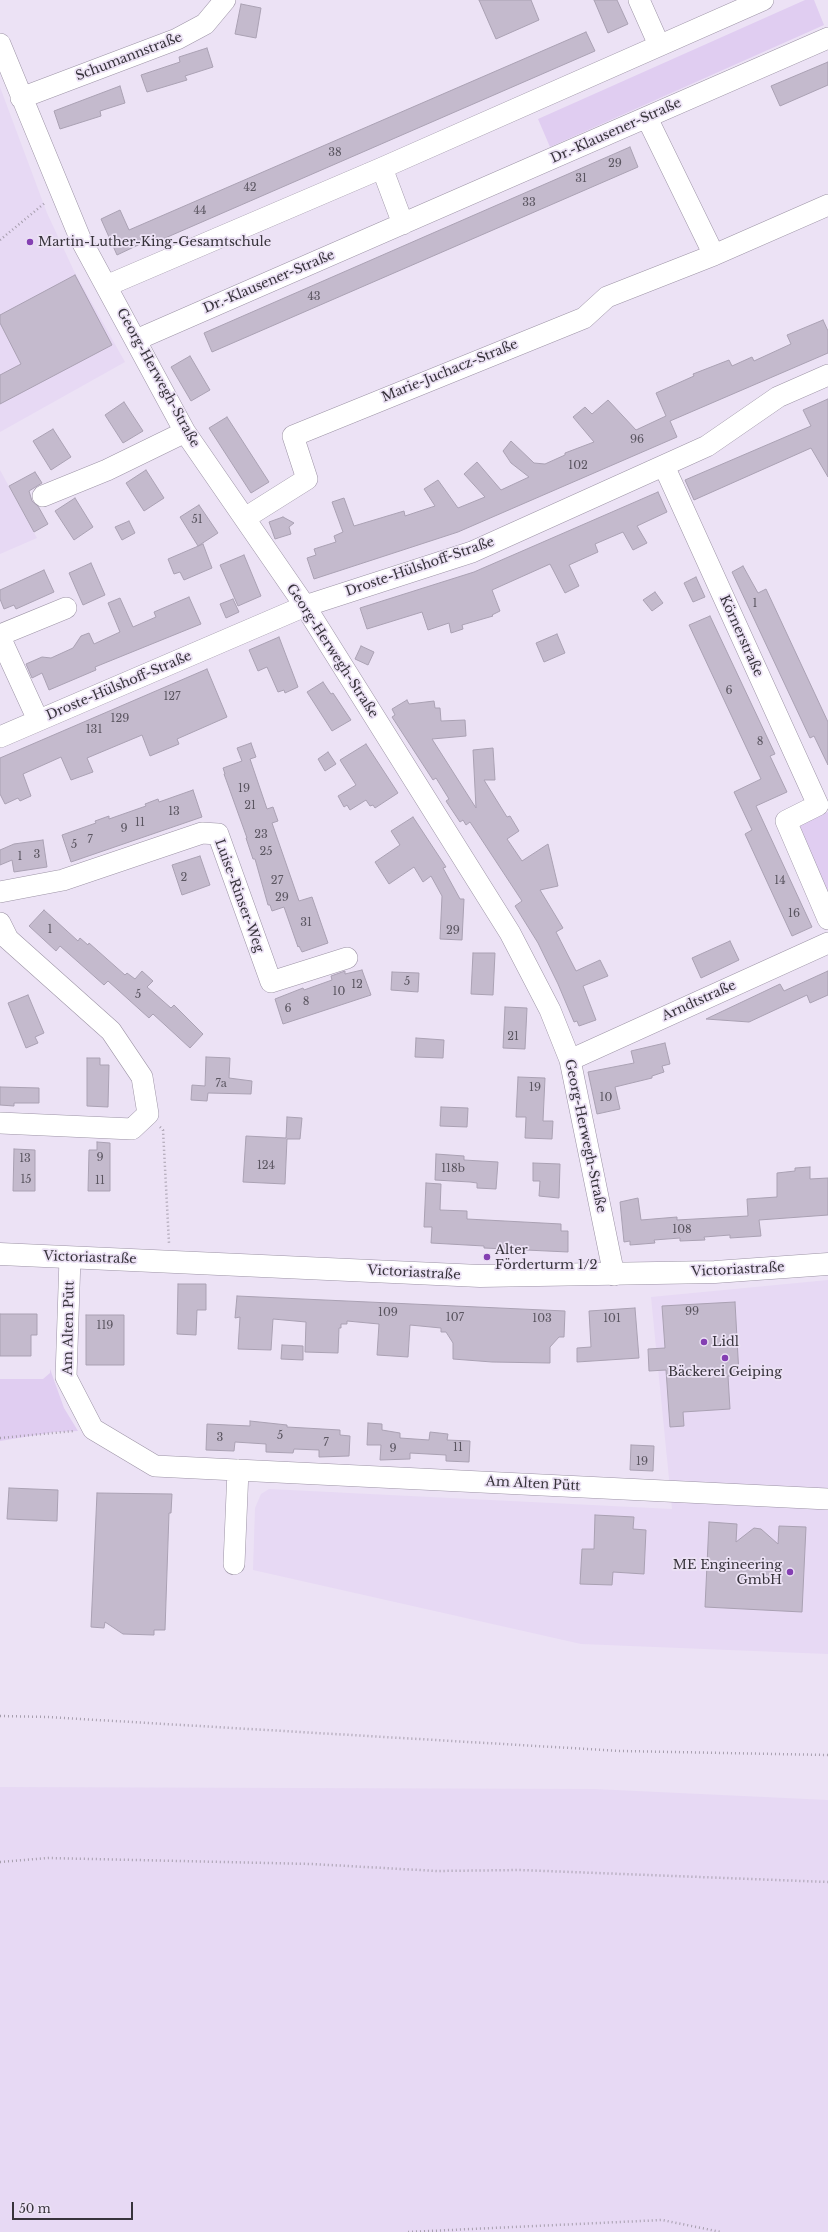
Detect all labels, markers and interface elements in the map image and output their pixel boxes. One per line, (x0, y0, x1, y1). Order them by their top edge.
street label: Schumannstraße (74, 30, 184, 84)
street label: Dr.-Klausener-Straße (548, 95, 684, 167)
house number: 38 (328, 146, 342, 160)
house number: 29 (608, 157, 622, 171)
house number: 31 (575, 172, 587, 186)
house number: 42 (243, 181, 257, 195)
house number: 33 (522, 196, 536, 210)
house number: 44 (194, 204, 206, 218)
place label: Martin-Luther-King-Gesamtschule (38, 234, 271, 250)
marker: Martin-Luther-King-Gesamtschule (25, 237, 35, 247)
street label: Dr.-Klausener-Straße (201, 247, 337, 317)
house number: 43 (307, 290, 321, 304)
street label: Georg-Herwegh-Straße (113, 306, 203, 450)
street label: Marie-Juchacz-Straße (380, 337, 520, 405)
house number: 96 (630, 433, 644, 447)
house number: 102 (568, 459, 588, 473)
house number: 51 (191, 513, 203, 527)
street label: Droste-Hülshoff-Straße (344, 534, 496, 600)
street label: Georg-Herwegh-Straße (283, 581, 381, 721)
street label: Körnerstraße (716, 593, 766, 679)
house number: 1 (753, 597, 757, 611)
street label: Droste-Hülshoff-Straße (44, 648, 194, 724)
house number: 6 (725, 684, 733, 698)
house number: 127 (163, 690, 181, 704)
house number: 129 (111, 712, 129, 726)
house number: 131 (86, 723, 102, 737)
house number: 8 (757, 735, 763, 749)
house number: 19 (238, 782, 250, 796)
house number: 21 (244, 799, 256, 813)
house number: 13 (168, 805, 180, 819)
house number: 11 (135, 816, 145, 830)
house number: 9 (120, 822, 128, 836)
house number: 23 (254, 828, 268, 842)
house number: 7 (87, 833, 93, 847)
street label: Luise-Rinser-Weg (211, 837, 267, 955)
house number: 5 (71, 838, 77, 852)
house number: 25 (259, 845, 273, 859)
house number: 3 (34, 848, 40, 862)
house number: 1 (18, 850, 22, 864)
house number: 2 (181, 871, 187, 885)
house number: 27 (271, 874, 283, 888)
house number: 14 (774, 874, 786, 888)
house number: 29 (275, 891, 289, 905)
house number: 16 (788, 907, 800, 921)
house number: 31 (300, 916, 312, 930)
house number: 1 (48, 923, 52, 937)
house number: 29 (446, 924, 460, 938)
house number: 5 (404, 975, 410, 989)
house number: 12 (351, 978, 363, 992)
street label: Arndtstraße (660, 978, 738, 1024)
house number: 10 (333, 985, 345, 999)
house number: 5 (135, 988, 141, 1002)
house number: 8 (303, 995, 309, 1009)
house number: 6 (284, 1002, 292, 1016)
house number: 21 (507, 1030, 519, 1044)
street label: Georg-Herwegh-Straße (561, 1058, 609, 1214)
house number: 7a (215, 1077, 227, 1091)
house number: 19 (529, 1081, 541, 1095)
house number: 10 (600, 1091, 612, 1105)
house number: 9 (96, 1151, 104, 1165)
house number: 13 (19, 1152, 31, 1166)
house number: 124 (257, 1159, 275, 1173)
house number: 118b (441, 1162, 465, 1176)
house number: 15 (20, 1173, 32, 1187)
house number: 11 (95, 1174, 105, 1188)
house number: 108 (672, 1223, 692, 1237)
place label: Alter Förderturm 1/2 (495, 1242, 597, 1273)
street label: Victoriastraße (43, 1249, 137, 1267)
marker: Alter Förderturm 1/2 (482, 1252, 492, 1262)
street label: Victoriastraße (691, 1260, 785, 1280)
street label: Victoriastraße (367, 1263, 461, 1283)
street label: Am Alten Pütt (60, 1281, 78, 1375)
house number: 99 (685, 1305, 699, 1319)
house number: 109 (378, 1306, 398, 1320)
house number: 107 (446, 1311, 464, 1325)
house number: 103 (532, 1312, 552, 1326)
house number: 101 (603, 1312, 621, 1326)
house number: 119 (97, 1319, 113, 1333)
place label: Lidl (712, 1334, 739, 1350)
marker: Lidl (699, 1337, 709, 1347)
marker: Bäckerei Geiping (720, 1353, 730, 1363)
place label: Bäckerei Geiping (668, 1364, 782, 1380)
house number: 5 (277, 1429, 283, 1443)
house number: 3 (217, 1431, 223, 1445)
house number: 7 (323, 1436, 329, 1450)
house number: 11 (453, 1441, 463, 1455)
house number: 9 (389, 1442, 397, 1456)
house number: 19 (636, 1455, 648, 1469)
street label: Am Alten Pütt (485, 1474, 581, 1494)
place label: ME Engineering GmbH (673, 1557, 782, 1588)
marker: ME Engineering GmbH (785, 1567, 795, 1577)
scale bar (14, 2194, 135, 2220)
text: 50 m (19, 2201, 51, 2216)

